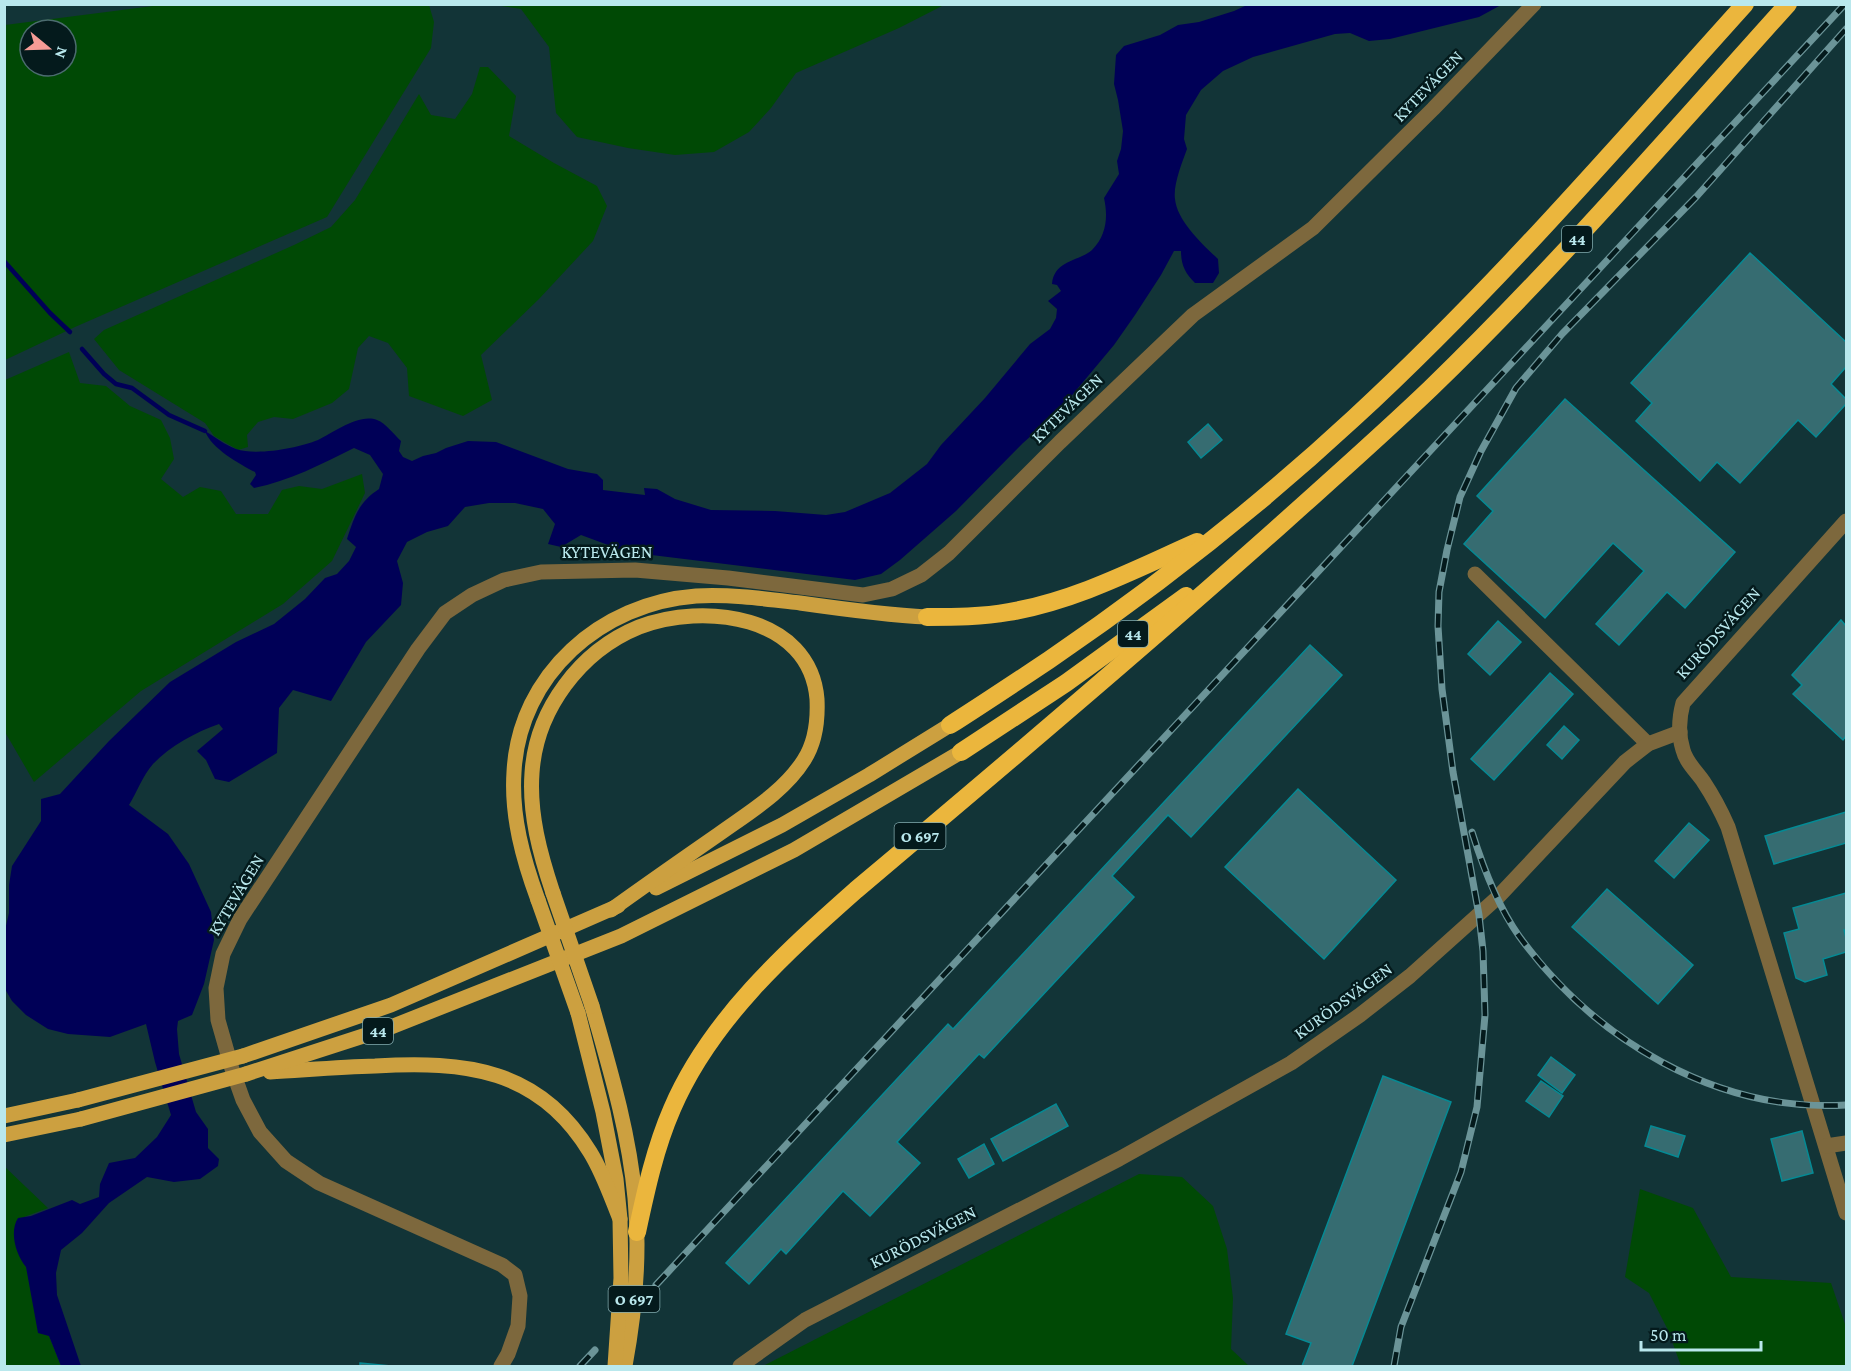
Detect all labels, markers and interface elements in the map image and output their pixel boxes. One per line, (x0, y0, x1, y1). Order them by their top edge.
north arrow (18, 18, 78, 78)
text: N (52, 45, 72, 61)
street label: KYTEVÄGEN (1389, 46, 1467, 126)
road number: 44 (1562, 226, 1592, 252)
street label: KYTEVÄGEN (1027, 369, 1107, 447)
street label: KYTEVÄGEN (561, 542, 653, 562)
street label: KURÖDSVÄGEN (1672, 583, 1765, 683)
road number: 44 (1118, 621, 1148, 647)
road number: O 697 (894, 823, 946, 849)
street label: KYTEVÄGEN (204, 851, 268, 939)
street label: KURÖDSVÄGEN (1290, 959, 1396, 1043)
road number: 44 (363, 1018, 393, 1044)
street label: KURÖDSVÄGEN (867, 1202, 980, 1272)
road number: O 697 (608, 1286, 660, 1312)
scale bar (1641, 1314, 1761, 1352)
text: 50 m (1650, 1325, 1687, 1345)

